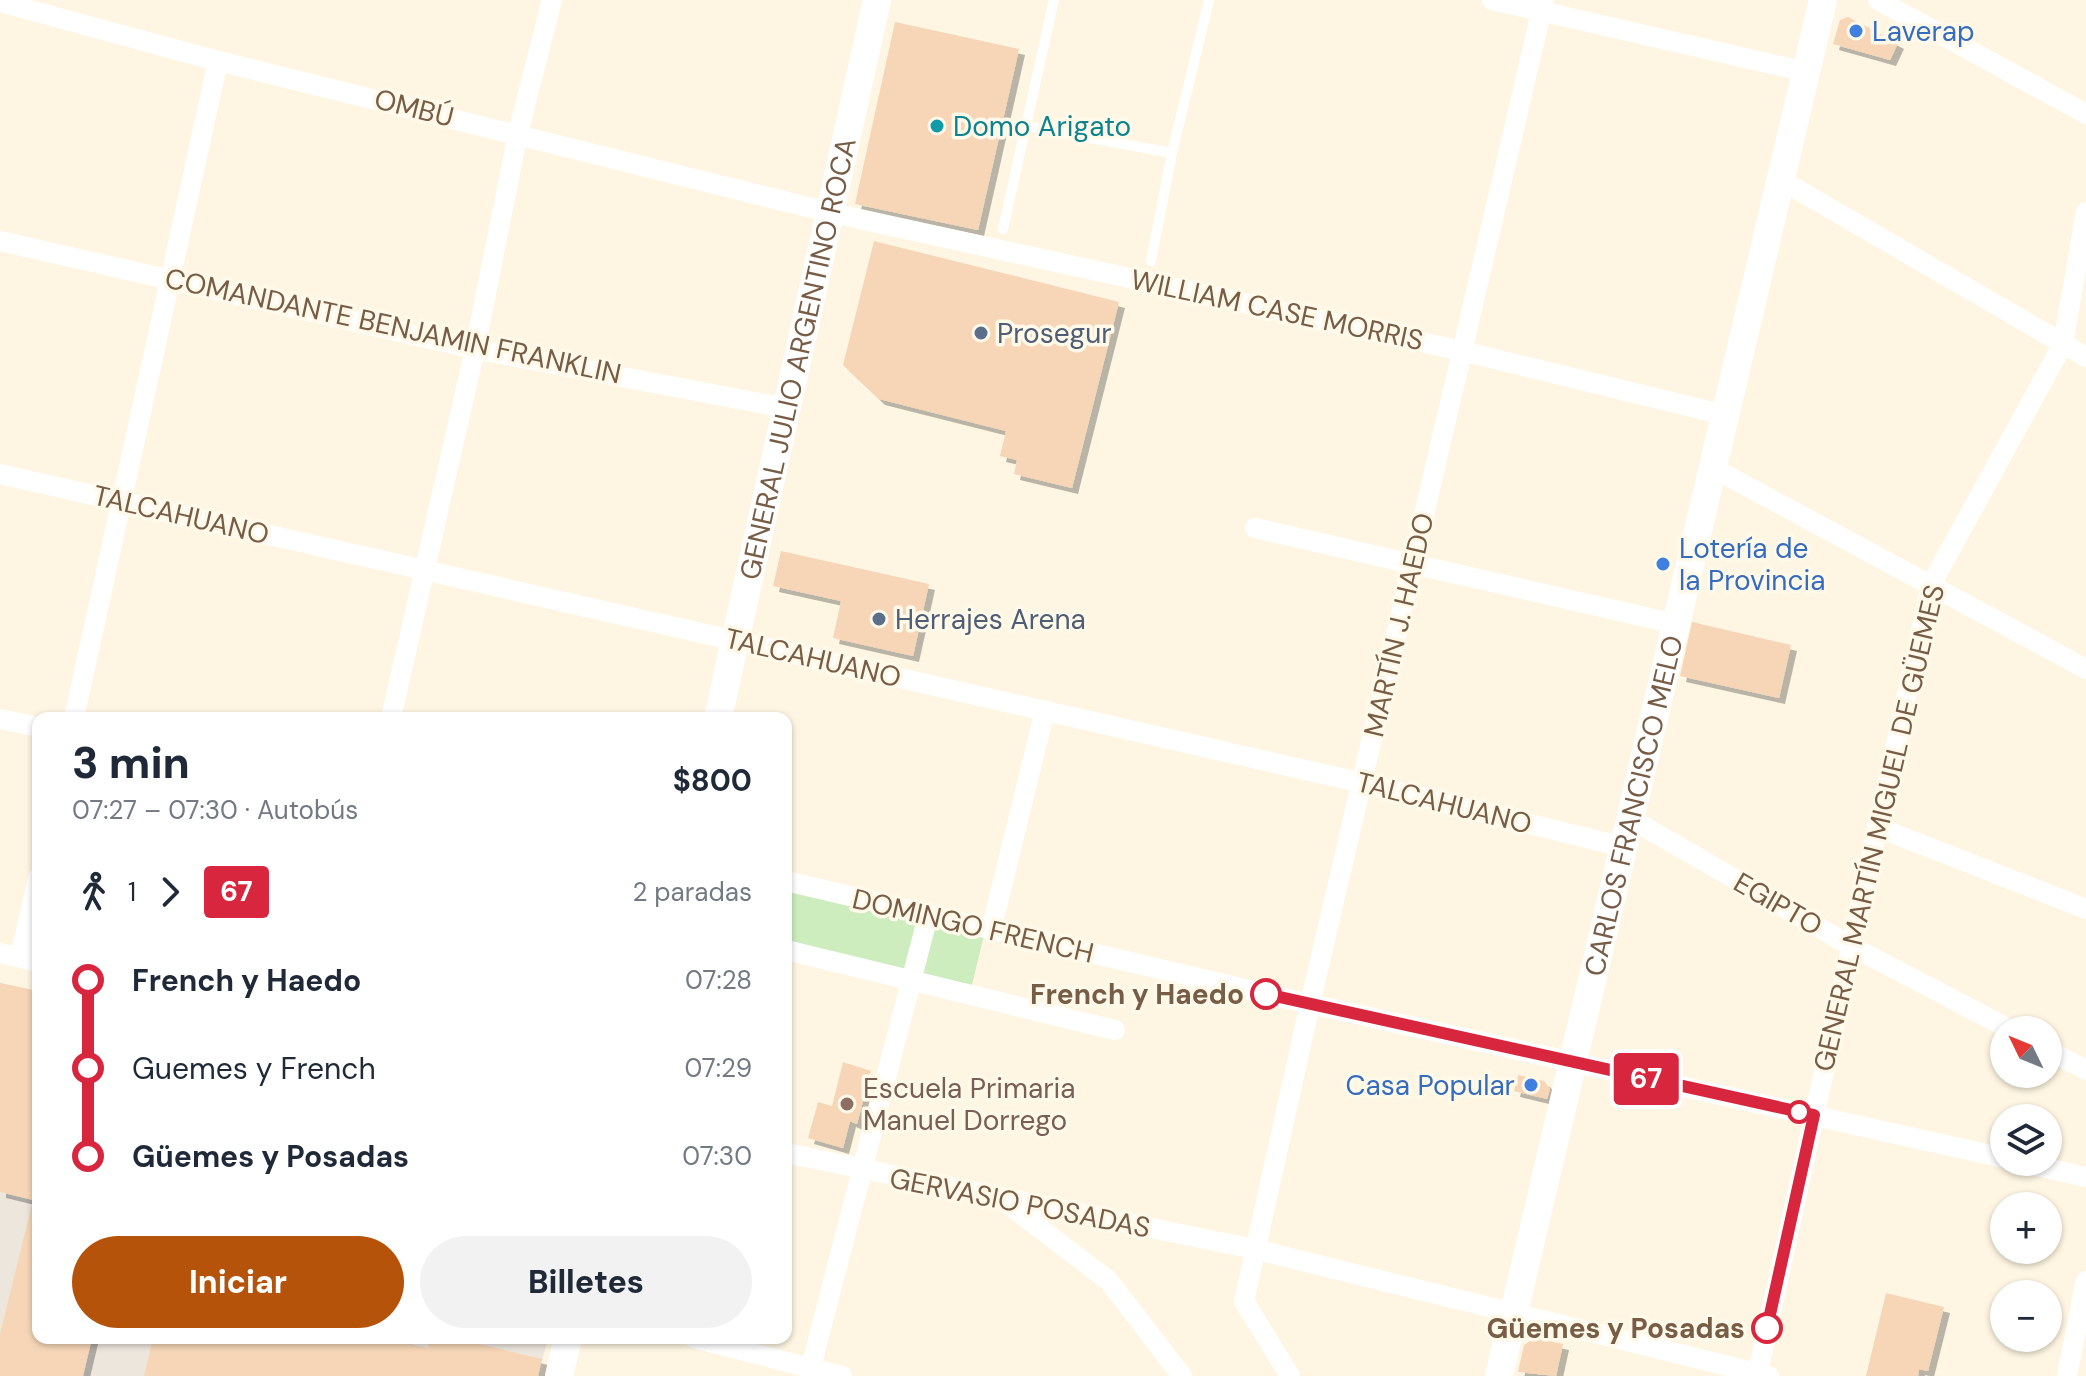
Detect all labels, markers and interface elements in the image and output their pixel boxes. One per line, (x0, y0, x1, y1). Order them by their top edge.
place label: Laverap (1872, 13, 1975, 50)
marker: Laverap (1847, 22, 1865, 40)
street label: OMBÚ (370, 80, 458, 136)
place label: Domo Arigato (953, 108, 1131, 145)
marker: Domo Arigato (928, 117, 946, 135)
street label: GENERAL JULIO ARGENTINO ROCA (731, 134, 864, 583)
street label: COMANDANTE BENJAMIN FRANKLIN (162, 260, 624, 392)
street label: WILLIAM CASE MORRIS (1127, 261, 1427, 359)
place label: Prosegur (997, 315, 1112, 352)
marker: Prosegur (972, 324, 990, 342)
street label: TALCAHUANO (89, 477, 273, 553)
street label: MARTÍN J. HAEDO (1355, 509, 1443, 741)
place label: Lotería de la Provincia (1679, 530, 1825, 599)
marker: Lotería de la Provincia (1654, 555, 1672, 573)
street label: GENERAL MARTÍN MIGUEL DE GÜEMES (1805, 581, 1953, 1075)
place label: Herrajes Arena (895, 601, 1086, 638)
marker: Herrajes Arena (870, 610, 888, 628)
street label: TALCAHUANO (721, 620, 905, 696)
street label: CARLOS FRANCISCO MELO (1575, 632, 1691, 980)
text: 3 min (72, 734, 190, 792)
text: $800 (673, 761, 752, 800)
street label: TALCAHUANO (1352, 763, 1536, 843)
text: 07:27 – 07:30 · Autobús (72, 793, 358, 827)
street label: EGIPTO (1727, 864, 1829, 944)
icon: walk (72, 870, 116, 914)
icon: forward (148, 870, 192, 914)
text: 67 (220, 873, 253, 910)
text: 1 (128, 875, 136, 909)
text: 2 paradas (632, 875, 752, 909)
street label: DOMINGO FRENCH (849, 880, 1097, 972)
text: French y Haedo (132, 961, 361, 1000)
text: 07:28 (685, 963, 752, 997)
place label: French y Haedo (1030, 976, 1244, 1013)
marker: French y Haedo (1251, 979, 1281, 1009)
north arrow (1990, 1016, 2062, 1088)
map controls (1990, 1016, 2062, 1352)
text: Guemes y French (132, 1049, 376, 1088)
text: 07:29 (684, 1051, 752, 1085)
line badge: 67 (1610, 1053, 1682, 1105)
text: 67 (1630, 1060, 1662, 1097)
place label: Casa Popular (1346, 1067, 1515, 1104)
place label: Escuela Primaria Manuel Dorrego (863, 1070, 1076, 1139)
marker: Casa Popular (1522, 1076, 1540, 1094)
marker: Escuela Primaria Manuel Dorrego (838, 1095, 856, 1113)
unlabelled marker (1788, 1101, 1810, 1123)
button: layers (1990, 1104, 2062, 1176)
text: Güemes y Posadas (132, 1137, 409, 1176)
text: 07:30 (682, 1139, 752, 1173)
street label: GERVASIO POSADAS (886, 1160, 1154, 1246)
button: + (1990, 1192, 2062, 1264)
button: Iniciar (72, 1236, 404, 1328)
button: Billetes (420, 1236, 752, 1328)
button: − (1990, 1280, 2062, 1352)
place label: Güemes y Posadas (1486, 1310, 1745, 1347)
marker: Güemes y Posadas (1752, 1313, 1782, 1343)

